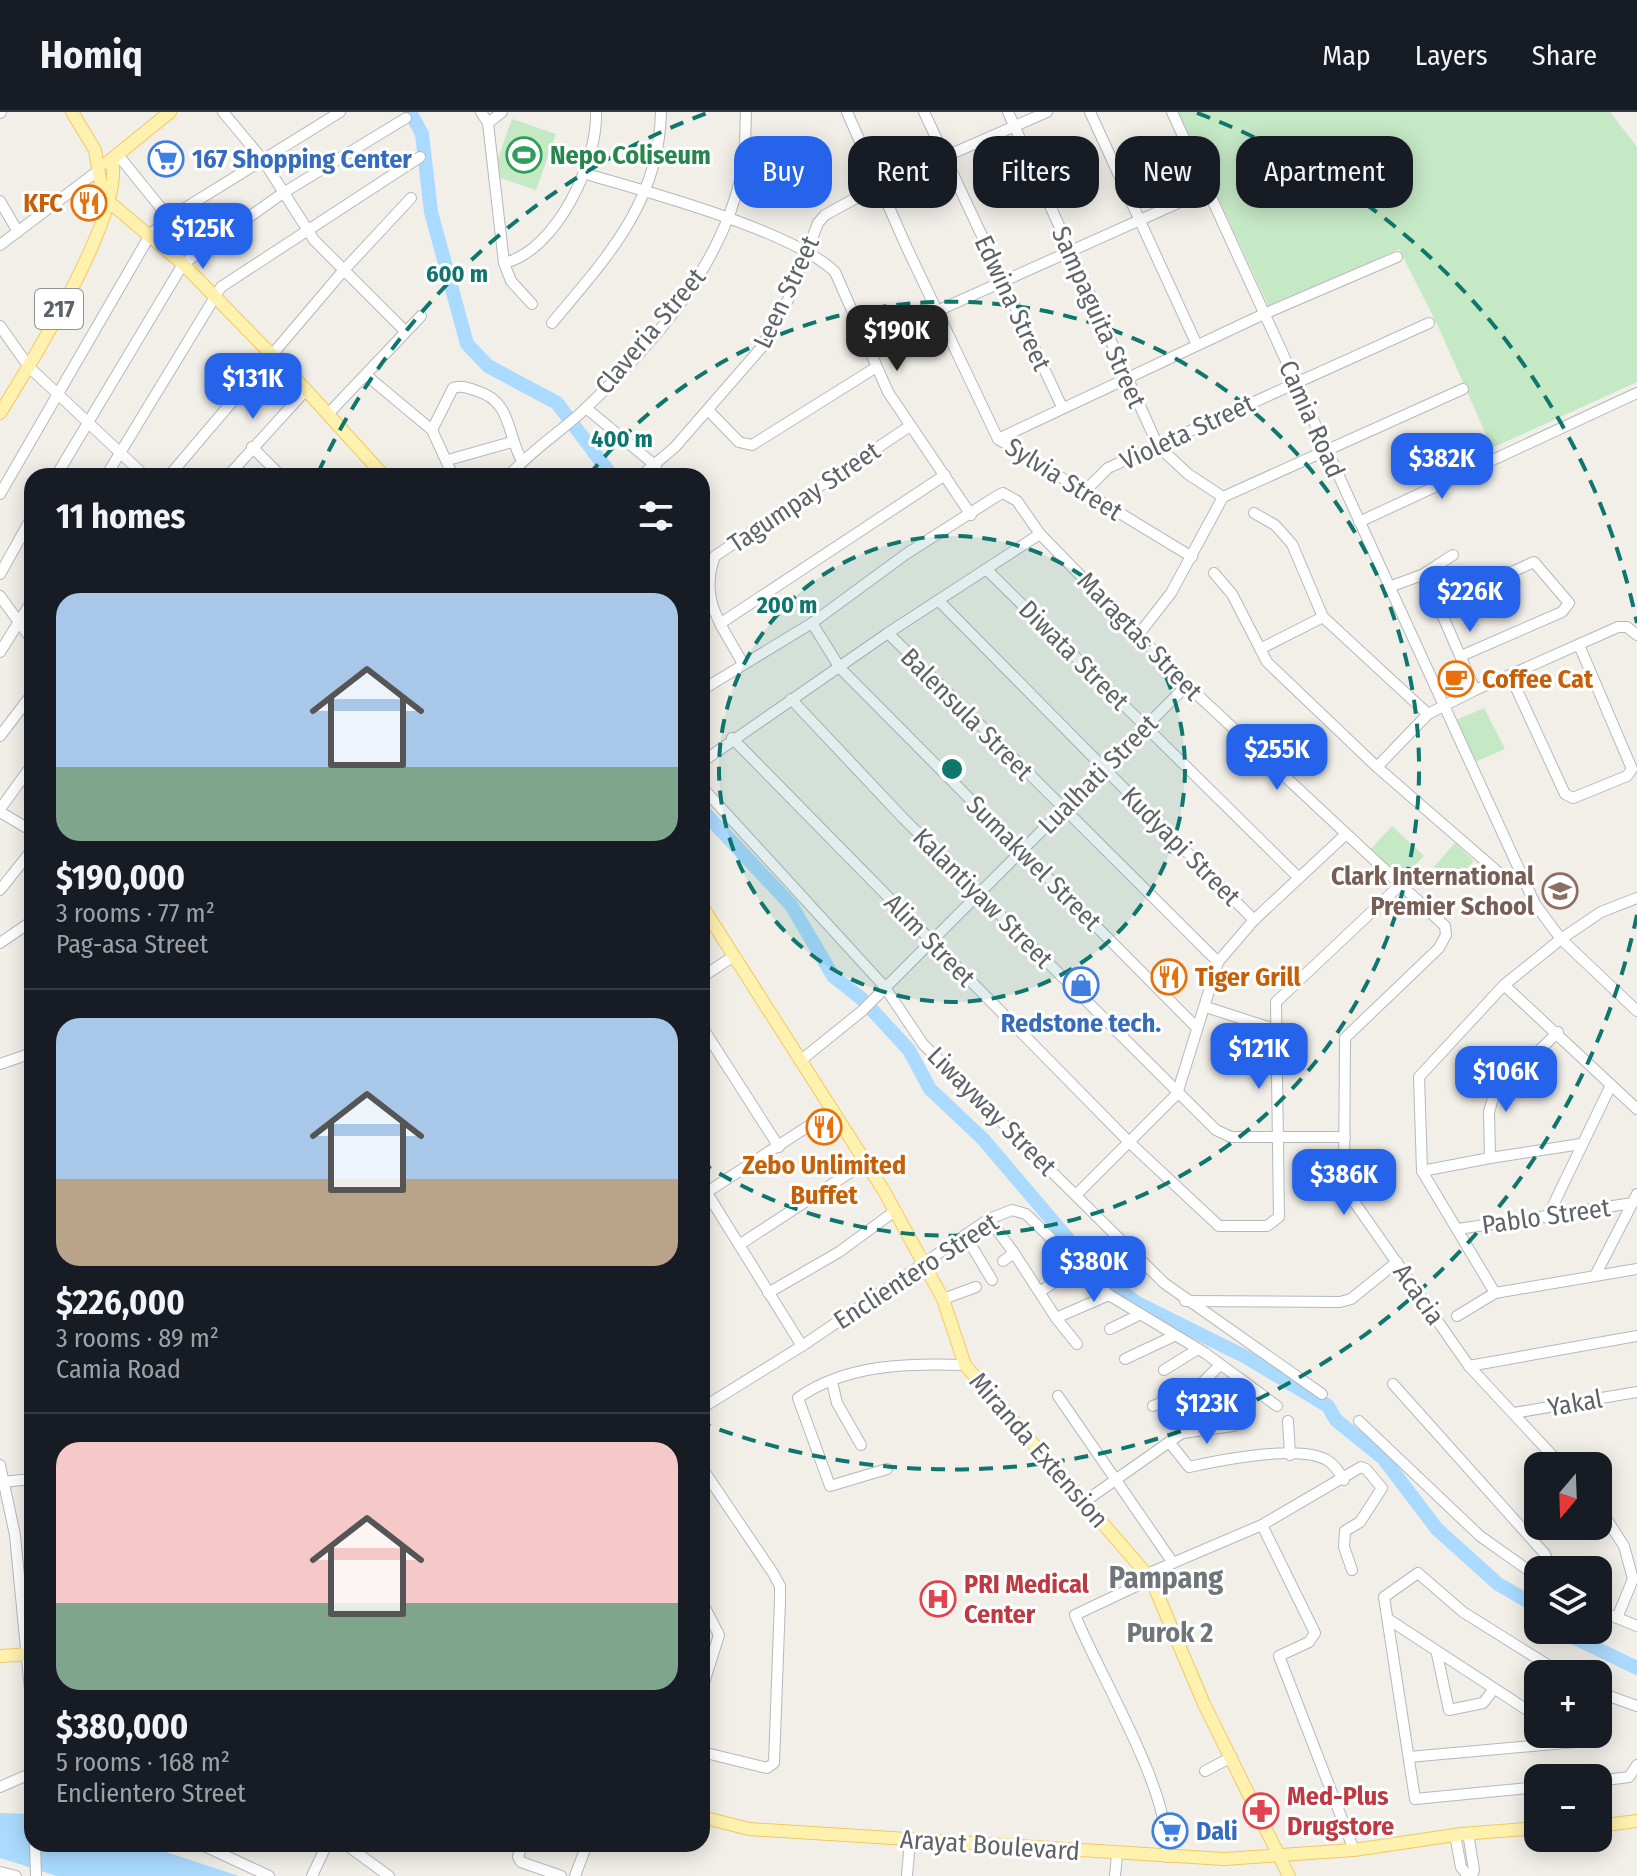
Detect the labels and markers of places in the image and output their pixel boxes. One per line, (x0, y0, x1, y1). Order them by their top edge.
sports icon: Nepo Coliseum (505, 136, 543, 174)
supermarket icon: 167 Shopping Center (147, 140, 185, 178)
place label: Nepo Coliseum (550, 140, 711, 171)
place label: 167 Shopping Center (192, 144, 412, 175)
restaurant icon: KFC (70, 184, 108, 222)
place label: KFC (23, 188, 63, 219)
pin: $125K (147, 203, 259, 271)
pin: $190K (841, 305, 953, 373)
pin: $131K (197, 353, 309, 421)
pin: $382K (1386, 433, 1498, 501)
pin: $226K (1414, 566, 1526, 634)
cafe icon: Coffee Cat (1437, 660, 1475, 698)
place label: Coffee Cat (1482, 664, 1594, 695)
pin: $255K (1221, 724, 1333, 792)
centre of rings (938, 755, 966, 783)
place label: Clark International Premier School (1331, 861, 1535, 922)
school or university icon: Clark International Premier School (1541, 872, 1579, 910)
restaurant icon: Tiger Grill (1150, 958, 1188, 996)
place label: Tiger Grill (1195, 962, 1302, 993)
shop icon: Redstone tech. (1062, 966, 1100, 1004)
place label: Redstone tech. (1001, 1008, 1161, 1039)
pin: $121K (1203, 1023, 1315, 1091)
pin: $106K (1450, 1046, 1562, 1114)
restaurant icon: Zebo Unlimited Buffet (805, 1108, 843, 1146)
pin: $386K (1288, 1149, 1400, 1217)
place label: Zebo Unlimited Buffet (742, 1150, 906, 1211)
pin: $380K (1038, 1236, 1150, 1304)
pin: $123K (1151, 1378, 1263, 1446)
place label: PRI Medical Center (964, 1569, 1090, 1630)
hospital icon: PRI Medical Center (919, 1580, 957, 1618)
place label: Med-Plus Drugstore (1287, 1781, 1394, 1842)
pharmacy icon: Med-Plus Drugstore (1242, 1792, 1280, 1830)
supermarket icon: Dali (1151, 1812, 1189, 1850)
place label: Dali (1196, 1816, 1238, 1847)

